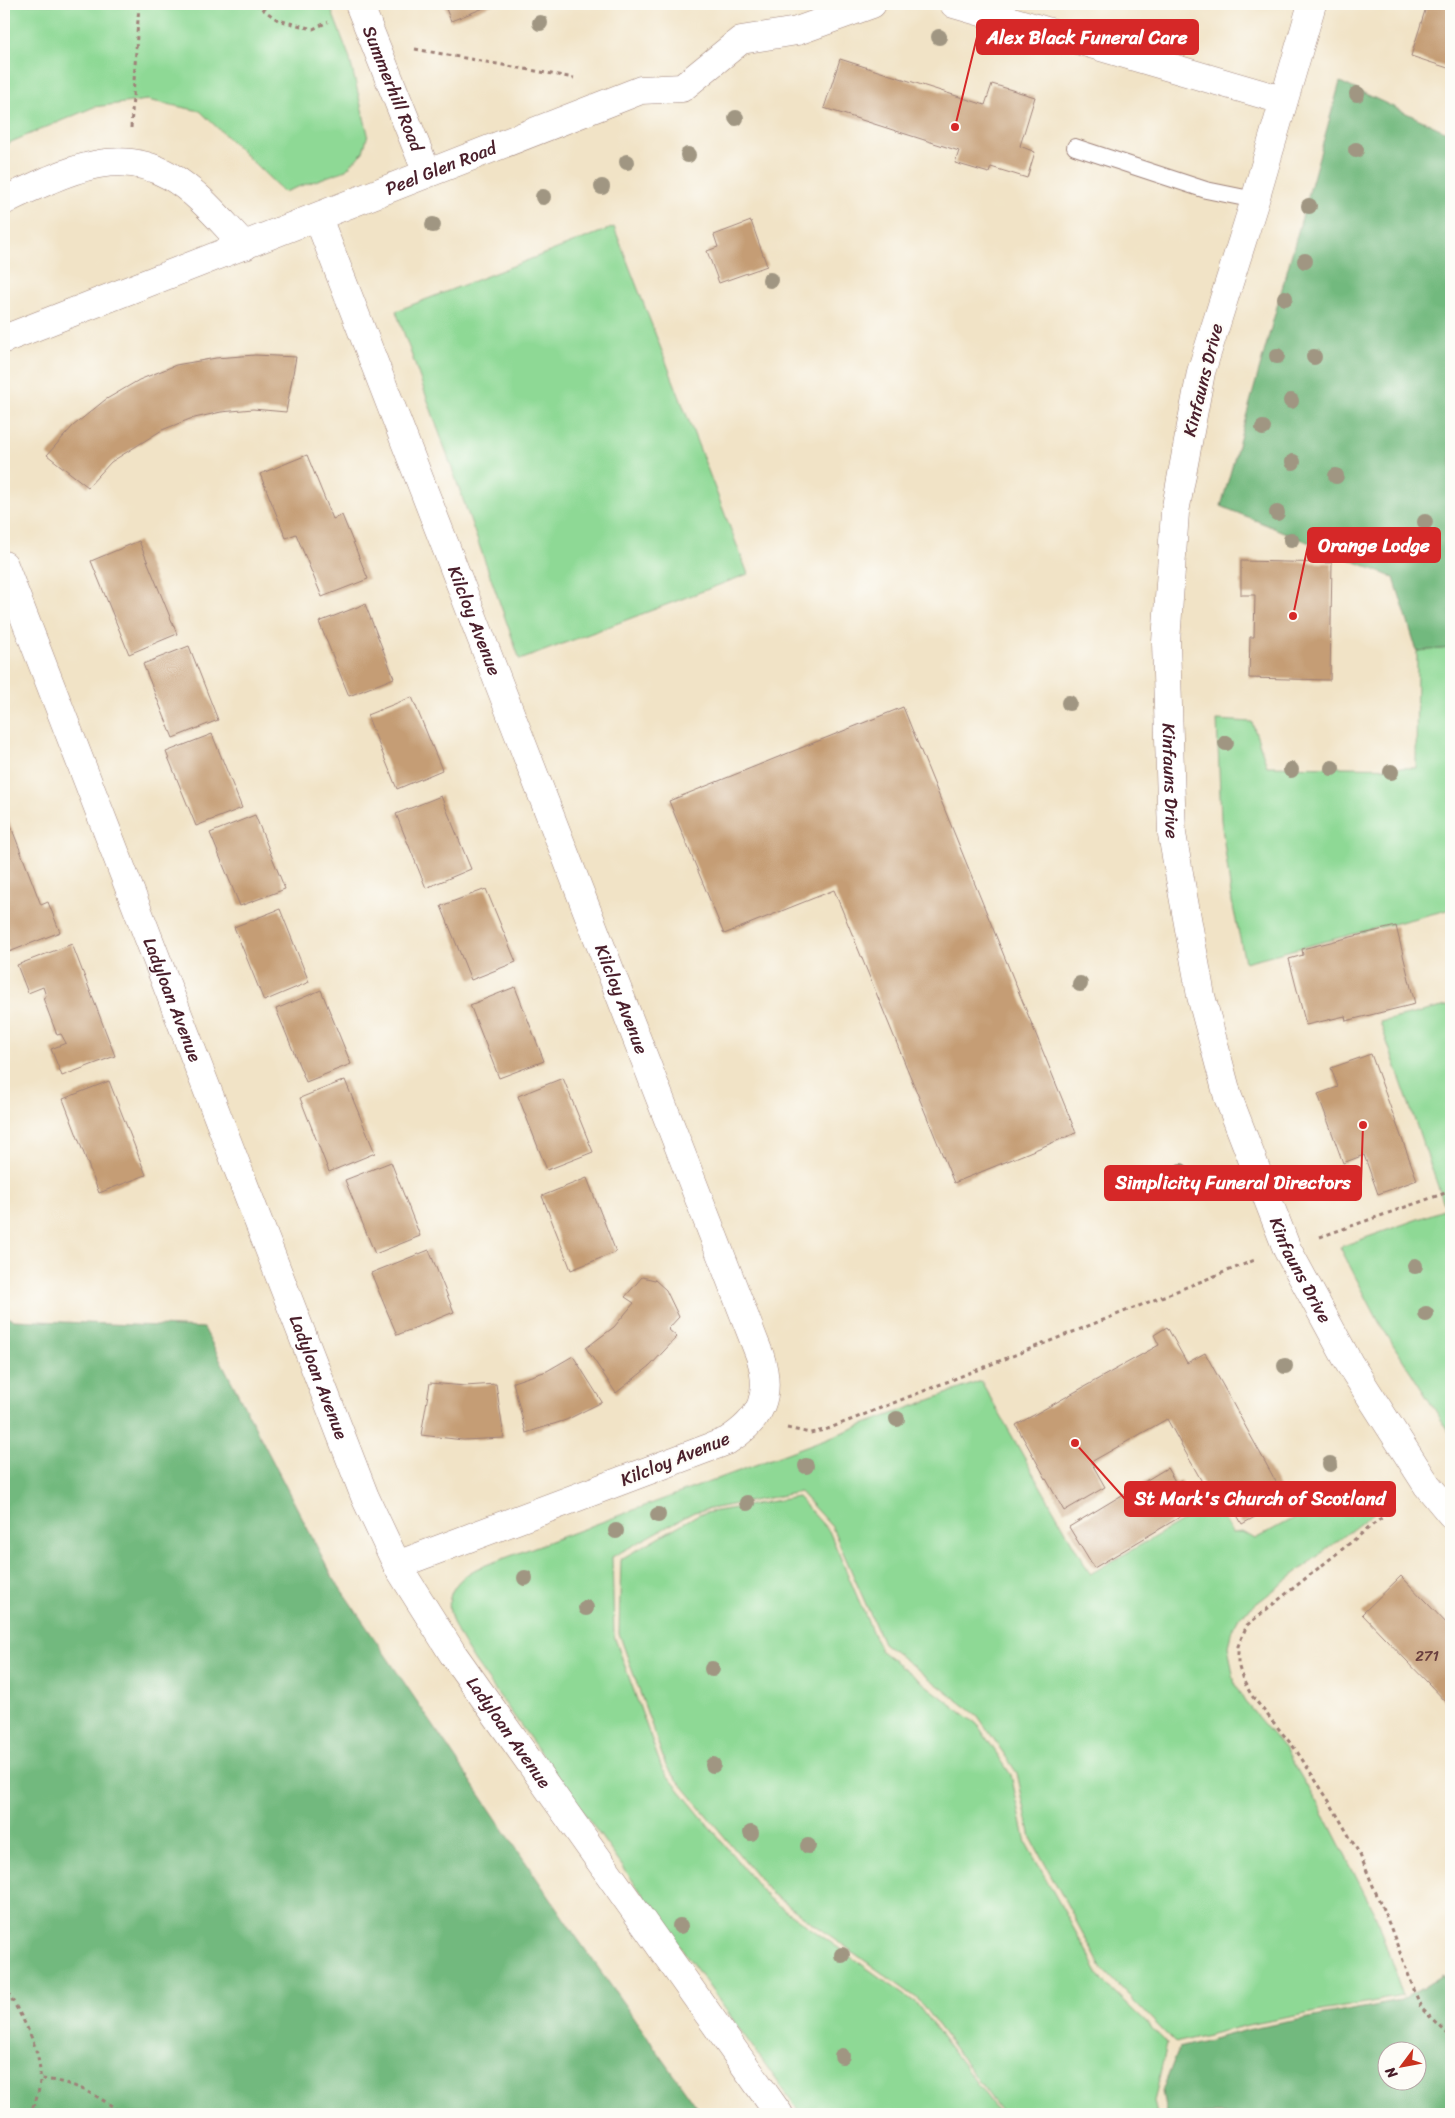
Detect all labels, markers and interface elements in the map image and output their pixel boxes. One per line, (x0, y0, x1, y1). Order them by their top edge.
callout: Alex Black Funeral Care (977, 20, 1198, 54)
street label: Summerhill Road (353, 21, 433, 158)
text: Alex Black Funeral Care (985, 21, 1188, 54)
street label: Peel Glen Road (380, 131, 503, 204)
street label: Kinfauns Drive (1173, 320, 1233, 440)
callout: Orange Lodge (1308, 528, 1440, 562)
text: Orange Lodge (1318, 529, 1430, 562)
street label: Kilcloy Avenue (439, 561, 510, 681)
street label: Kinfauns Drive (1153, 723, 1188, 839)
street label: Ladyloan Avenue (134, 932, 211, 1067)
street label: Kilcloy Avenue (585, 939, 657, 1059)
callout: Simplicity Funeral Directors (1105, 1166, 1361, 1200)
text: Simplicity Funeral Directors (1114, 1166, 1352, 1199)
street label: Kinfauns Drive (1260, 1212, 1340, 1329)
street label: Ladyloan Avenue (280, 1310, 357, 1445)
street label: Kilcloy Avenue (615, 1422, 735, 1496)
callout: St Mark's Church of Scotland (1125, 1482, 1395, 1516)
text: St Mark's Church of Scotland (1134, 1482, 1387, 1515)
house number: 271 (1415, 1643, 1439, 1669)
street label: Ladyloan Avenue (458, 1670, 560, 1796)
north arrow (1378, 2040, 1428, 2090)
text: N (1378, 2062, 1405, 2084)

